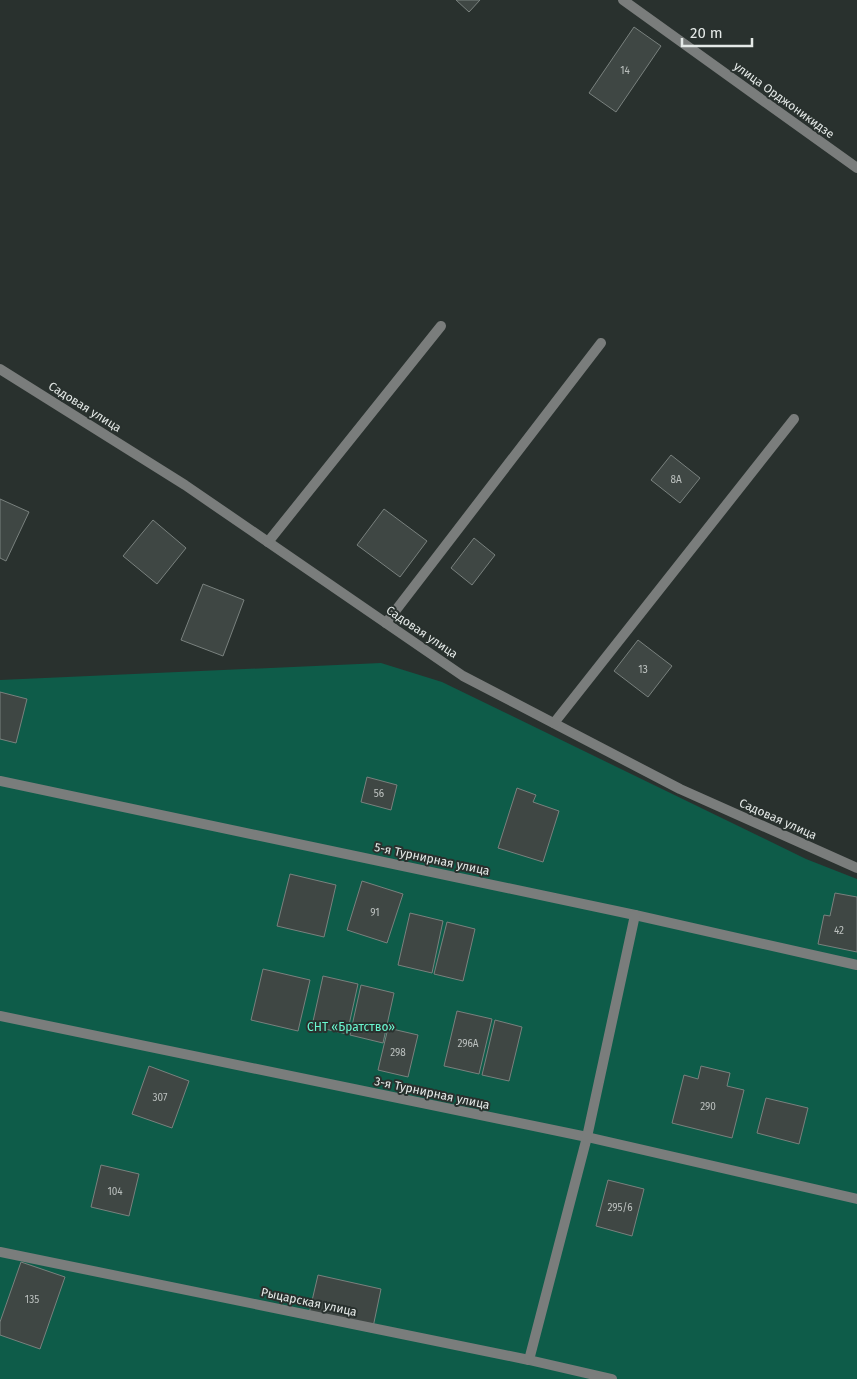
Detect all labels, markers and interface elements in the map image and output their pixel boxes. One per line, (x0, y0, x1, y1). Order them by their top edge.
scale bar (682, 15, 752, 47)
text: 20 m (690, 24, 723, 42)
street label: улица Орджоникидзе (731, 59, 837, 141)
house number: 14 (620, 65, 631, 77)
street label: Садовая улица (46, 379, 124, 435)
house number: 8А (670, 474, 682, 486)
street label: Садовая улица (384, 603, 460, 661)
house number: 1З (638, 664, 648, 676)
house number: 56 (374, 788, 384, 800)
street label: Садовая улица (737, 796, 819, 842)
street label: 5-я Турнирная улица (373, 840, 491, 878)
house number: 91 (370, 907, 380, 919)
house number: 42 (834, 925, 844, 937)
park label: СНТ «Братство» (307, 1020, 395, 1034)
house number: 296А (457, 1038, 479, 1050)
house number: 298 (390, 1047, 406, 1059)
street label: 3-я Турнирная улица (373, 1074, 491, 1112)
house number: 307 (153, 1092, 168, 1104)
house number: 290 (700, 1101, 716, 1113)
house number: 104 (107, 1186, 123, 1198)
house number: 295/6 (607, 1202, 633, 1214)
street label: Рыцарская улица (260, 1285, 358, 1319)
house number: 135 (25, 1294, 39, 1306)

